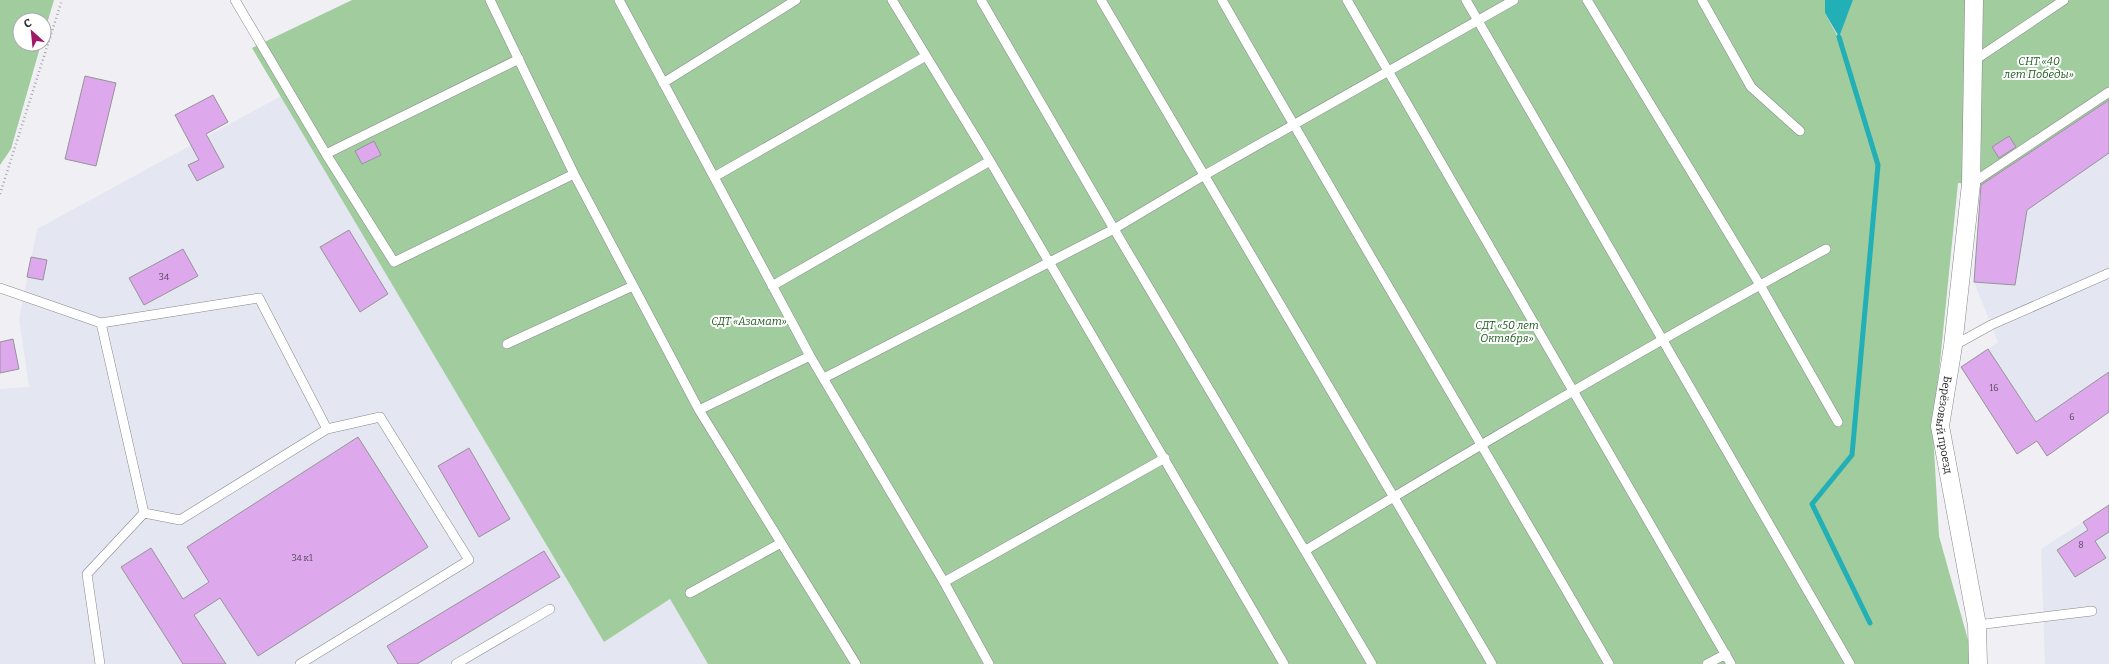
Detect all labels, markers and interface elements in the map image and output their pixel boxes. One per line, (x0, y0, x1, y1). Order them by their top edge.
north arrow (12, 12, 52, 52)
text: С (22, 16, 34, 31)
park label: СНТ «40 лет Победы» (2003, 55, 2074, 81)
house number: 34 (159, 272, 170, 282)
park label: СДТ «Азамат» (711, 315, 787, 328)
park label: СДТ «50 лет Октября» (1475, 319, 1539, 345)
street label: Берёзовый проезд (1933, 375, 1955, 475)
house number: 16 (1990, 383, 1998, 393)
house number: 6 (2069, 412, 2075, 422)
house number: 8 (2078, 540, 2084, 550)
house number: 34 к1 (291, 553, 313, 563)

